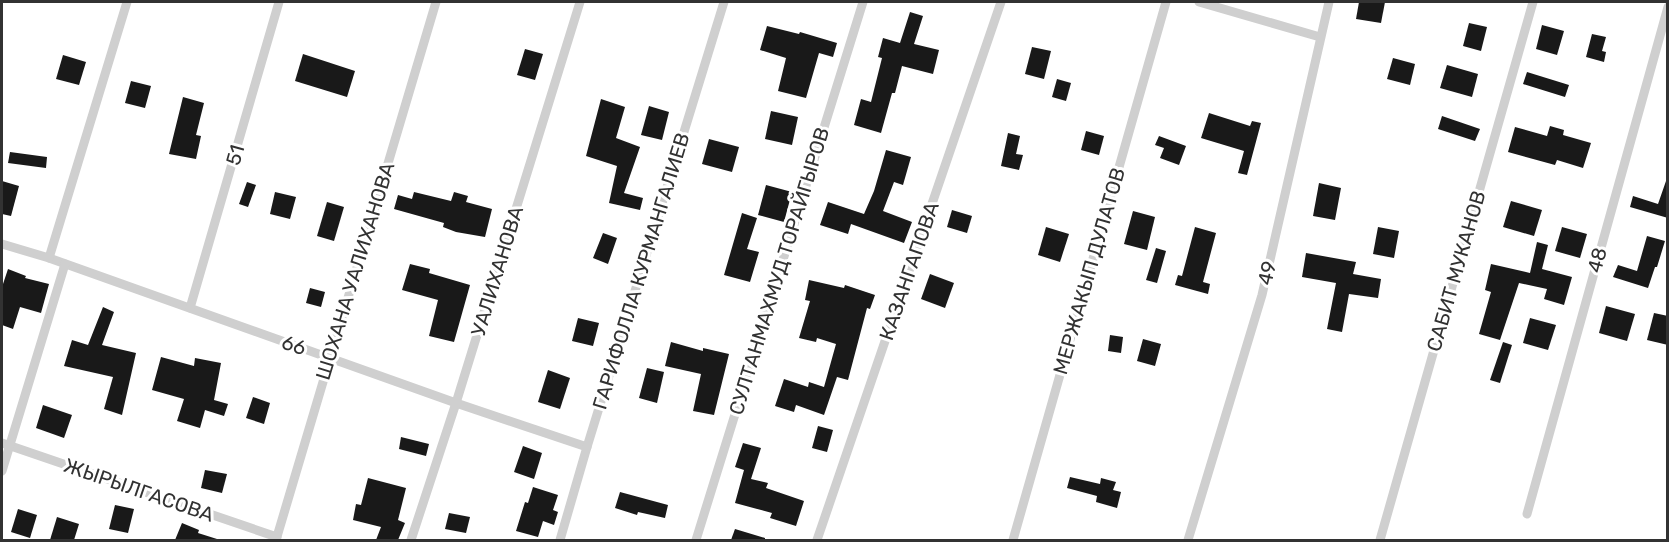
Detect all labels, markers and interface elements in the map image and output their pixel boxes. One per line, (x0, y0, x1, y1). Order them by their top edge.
street label: СУЛТАНМАХМУД ТОРАЙГЫРОВ (724, 124, 834, 418)
street label: ГАРИФОЛЛА КУРМАНГАЛИЕВ (587, 130, 695, 412)
street label: 51 (221, 142, 249, 168)
street label: ШОХАНА УАЛИХАНОВА (310, 159, 400, 383)
street label: МЕРЖАКЫП ДУЛАТОВ (1048, 165, 1130, 377)
street label: САБИТ МУКАНОВ (1422, 188, 1490, 354)
street label: КАЗАНГАПОВА (874, 199, 944, 343)
street label: УАЛИХАНОВА (466, 203, 528, 339)
street label: 48 (1582, 245, 1612, 275)
street label: 49 (1253, 259, 1281, 287)
street label: 66 (279, 330, 309, 360)
street label: ЖЫРЫЛГАСОВА (61, 453, 217, 527)

